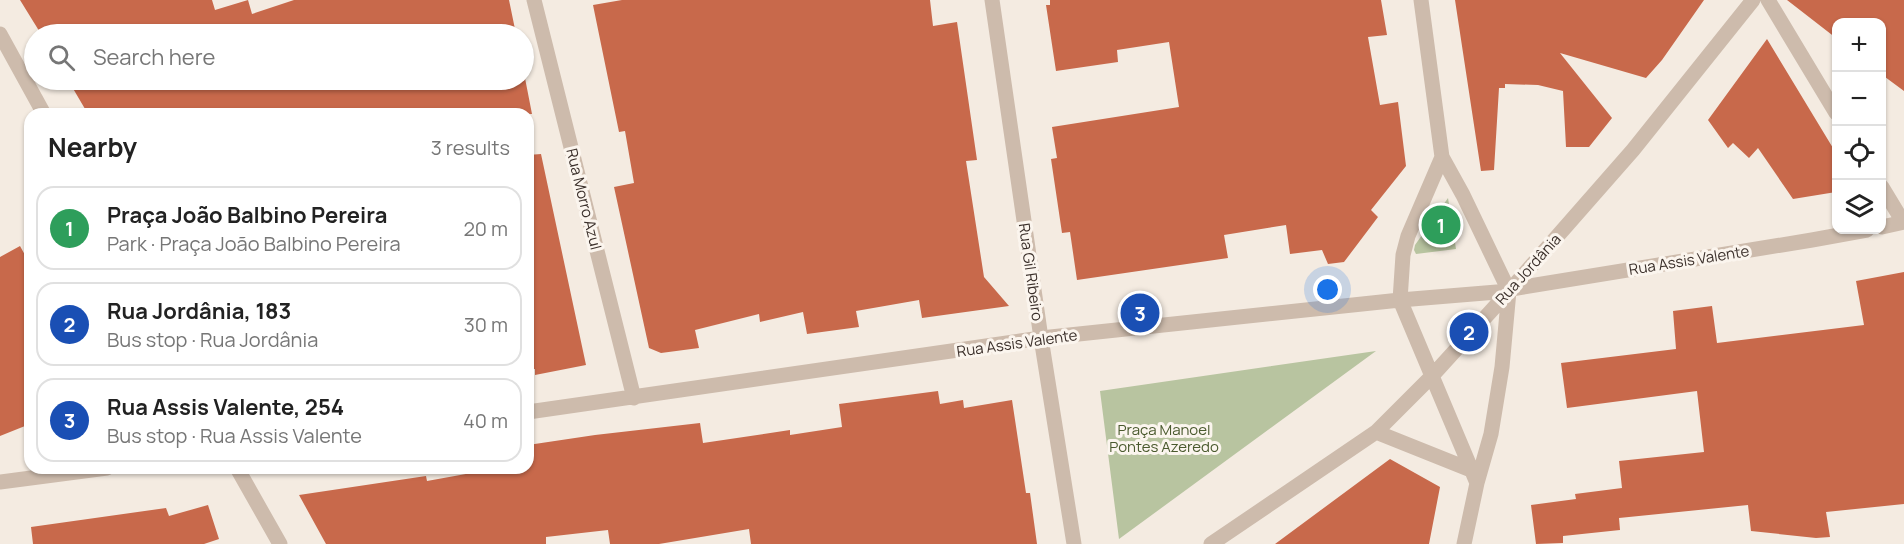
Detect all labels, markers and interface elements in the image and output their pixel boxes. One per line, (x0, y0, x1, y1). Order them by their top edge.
map controls (1832, 18, 1886, 234)
button: + (1832, 18, 1886, 72)
search box (24, 24, 534, 90)
icon: search (45, 41, 78, 74)
text: Search here (93, 42, 215, 72)
button: − (1832, 72, 1886, 126)
button: locate (1832, 126, 1886, 180)
text: Nearby (48, 129, 137, 165)
text: 3 results (431, 134, 510, 161)
street label: Rua Morro Azul (561, 146, 607, 252)
button: layers (1832, 180, 1886, 234)
text: Praça João Balbino Pereira (107, 200, 387, 230)
pin: 1 (1422, 202, 1460, 248)
text: 1 (65, 215, 74, 242)
text: 20 m (463, 215, 508, 242)
street label: Rua Gil Ribeiro (1014, 222, 1048, 322)
street label: Rua Jordânia (1491, 229, 1565, 309)
text: Park · Praça João Balbino Pereira (107, 230, 401, 257)
street label: Rua Assis Valente (1627, 240, 1751, 280)
your location (1313, 275, 1342, 304)
pin: 3 (1120, 290, 1160, 336)
text: Rua Jordânia, 183 (107, 296, 291, 326)
pin: 2 (1450, 310, 1488, 354)
text: 2 (64, 311, 75, 338)
text: 30 m (464, 311, 508, 338)
street label: Rua Assis Valente (955, 324, 1079, 362)
text: Bus stop · Rua Jordânia (107, 326, 318, 353)
text: Rua Assis Valente, 254 (107, 392, 344, 422)
text: 3 (64, 407, 75, 434)
text: 40 m (463, 407, 508, 434)
park label: Praça Manoel Pontes Azeredo (1109, 419, 1219, 457)
text: Bus stop · Rua Assis Valente (107, 422, 362, 449)

